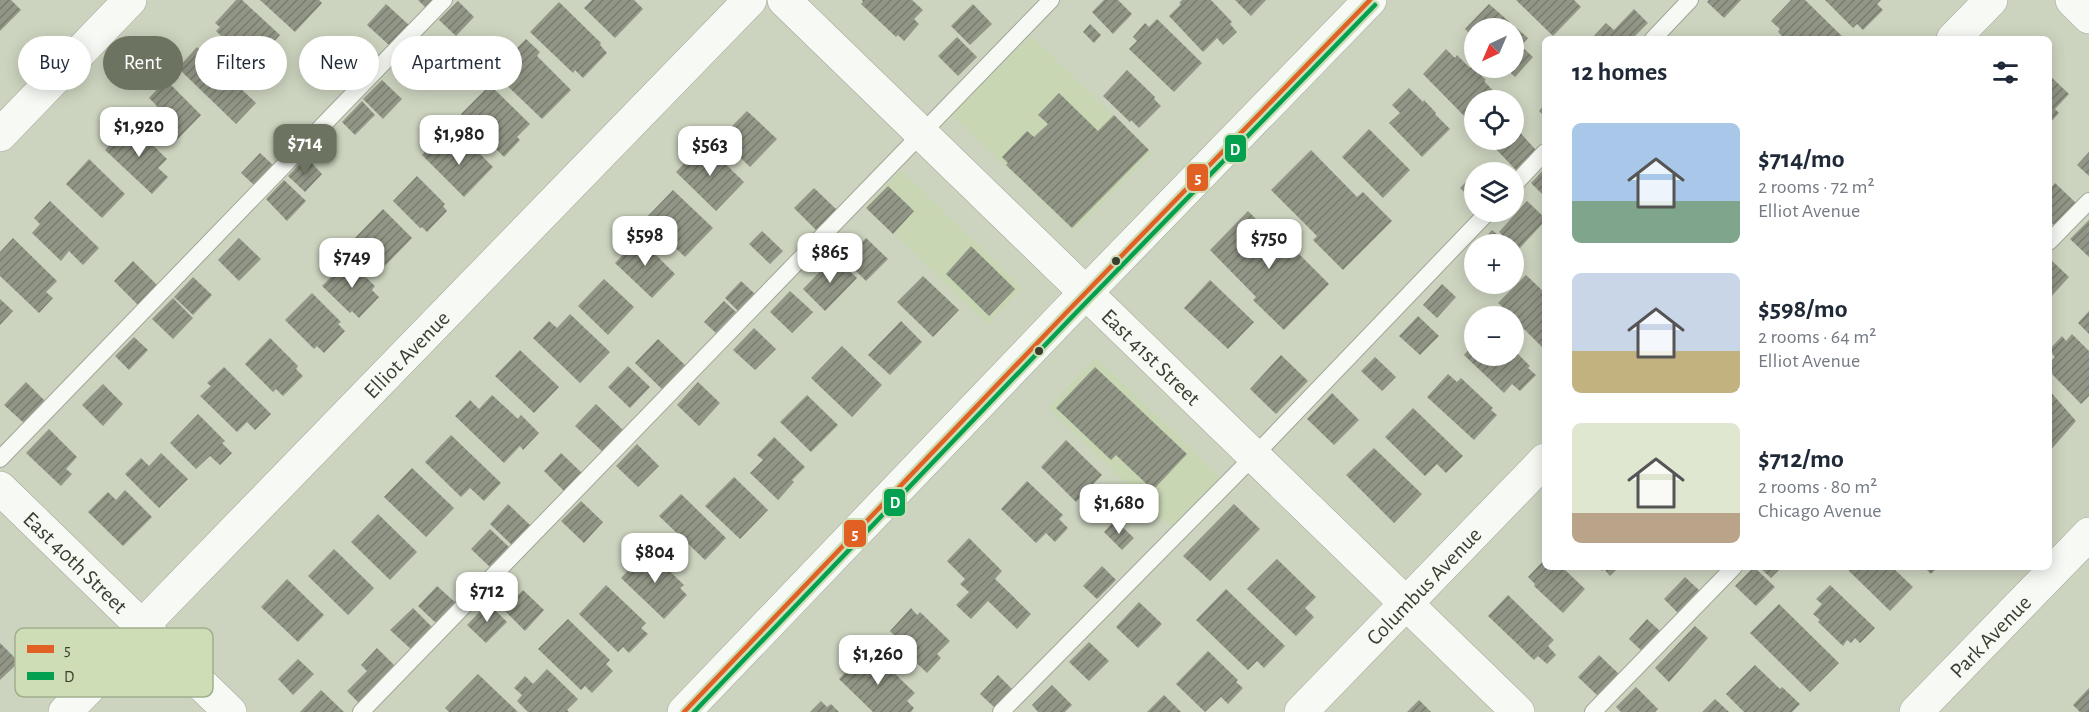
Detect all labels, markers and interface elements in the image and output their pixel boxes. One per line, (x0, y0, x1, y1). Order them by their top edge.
north arrow (1464, 18, 1524, 78)
map controls (1464, 18, 1524, 366)
chip: Buy (18, 36, 91, 90)
chip: Rent (103, 36, 183, 90)
chip: Filters (195, 36, 287, 90)
chip: New (299, 36, 379, 90)
chip: Apartment (391, 36, 522, 90)
icon: filters (1989, 56, 2022, 89)
text: 12 homes (1572, 59, 1667, 85)
button: locate (1464, 90, 1524, 150)
pin: $1,920 (90, 107, 188, 158)
pin: $1,980 (410, 115, 508, 166)
text: $1,920 (114, 116, 164, 136)
pin: $714 (269, 124, 341, 175)
text: $1,980 (434, 124, 484, 144)
pin: $563 (674, 126, 746, 177)
text: $714 (288, 133, 322, 153)
line badge: D (1224, 134, 1247, 163)
text: $563 (692, 135, 728, 155)
text: D (1230, 142, 1241, 158)
text: $714/mo (1758, 146, 1845, 172)
icon: home (1620, 147, 1692, 219)
button: layers (1464, 162, 1524, 222)
line badge: 5 (1186, 163, 1209, 192)
text: 5 (1195, 170, 1202, 186)
text: 2 rooms · 72 m² (1758, 177, 1875, 197)
text: Elliot Avenue (1758, 201, 1860, 221)
pin: $598 (609, 216, 681, 267)
pin: $750 (1233, 219, 1305, 270)
text: $598 (626, 225, 664, 245)
text: $750 (1251, 228, 1287, 248)
pin: $865 (794, 233, 866, 284)
button: + (1464, 234, 1524, 294)
pin: $749 (316, 238, 388, 289)
text: $865 (811, 242, 849, 262)
text: $749 (333, 247, 371, 267)
unlabelled marker (1110, 255, 1122, 267)
text: $598/mo (1758, 296, 1848, 322)
icon: home (1620, 297, 1692, 369)
street label: East 41st Street (1097, 305, 1204, 410)
button: − (1464, 306, 1524, 366)
street label: Elliot Avenue (360, 307, 454, 403)
text: 2 rooms · 64 m² (1758, 327, 1876, 347)
unlabelled marker (1033, 345, 1045, 357)
text: Elliot Avenue (1758, 351, 1860, 371)
text: $712/mo (1758, 446, 1844, 472)
icon: home (1620, 447, 1692, 519)
text: 2 rooms · 80 m² (1758, 477, 1877, 497)
pin: $1,680 (1070, 484, 1168, 535)
line badge: D (883, 488, 906, 517)
text: $1,680 (1094, 493, 1144, 513)
text: D (890, 495, 901, 511)
text: Chicago Avenue (1758, 501, 1882, 521)
street label: East 40th Street (19, 508, 131, 618)
line badge: 5 (843, 519, 867, 548)
street label: Columbus Avenue (1363, 523, 1486, 649)
text: 5 (852, 526, 859, 542)
pin: $804 (619, 533, 691, 584)
text: $804 (635, 542, 675, 562)
pin: $712 (451, 572, 523, 623)
text: $712 (470, 581, 504, 601)
street label: Park Avenue (1946, 591, 2035, 682)
legend (15, 628, 213, 697)
pin: $1,260 (829, 635, 927, 686)
text: 5 (64, 642, 71, 658)
text: $1,260 (853, 644, 903, 664)
text: D (64, 669, 74, 685)

